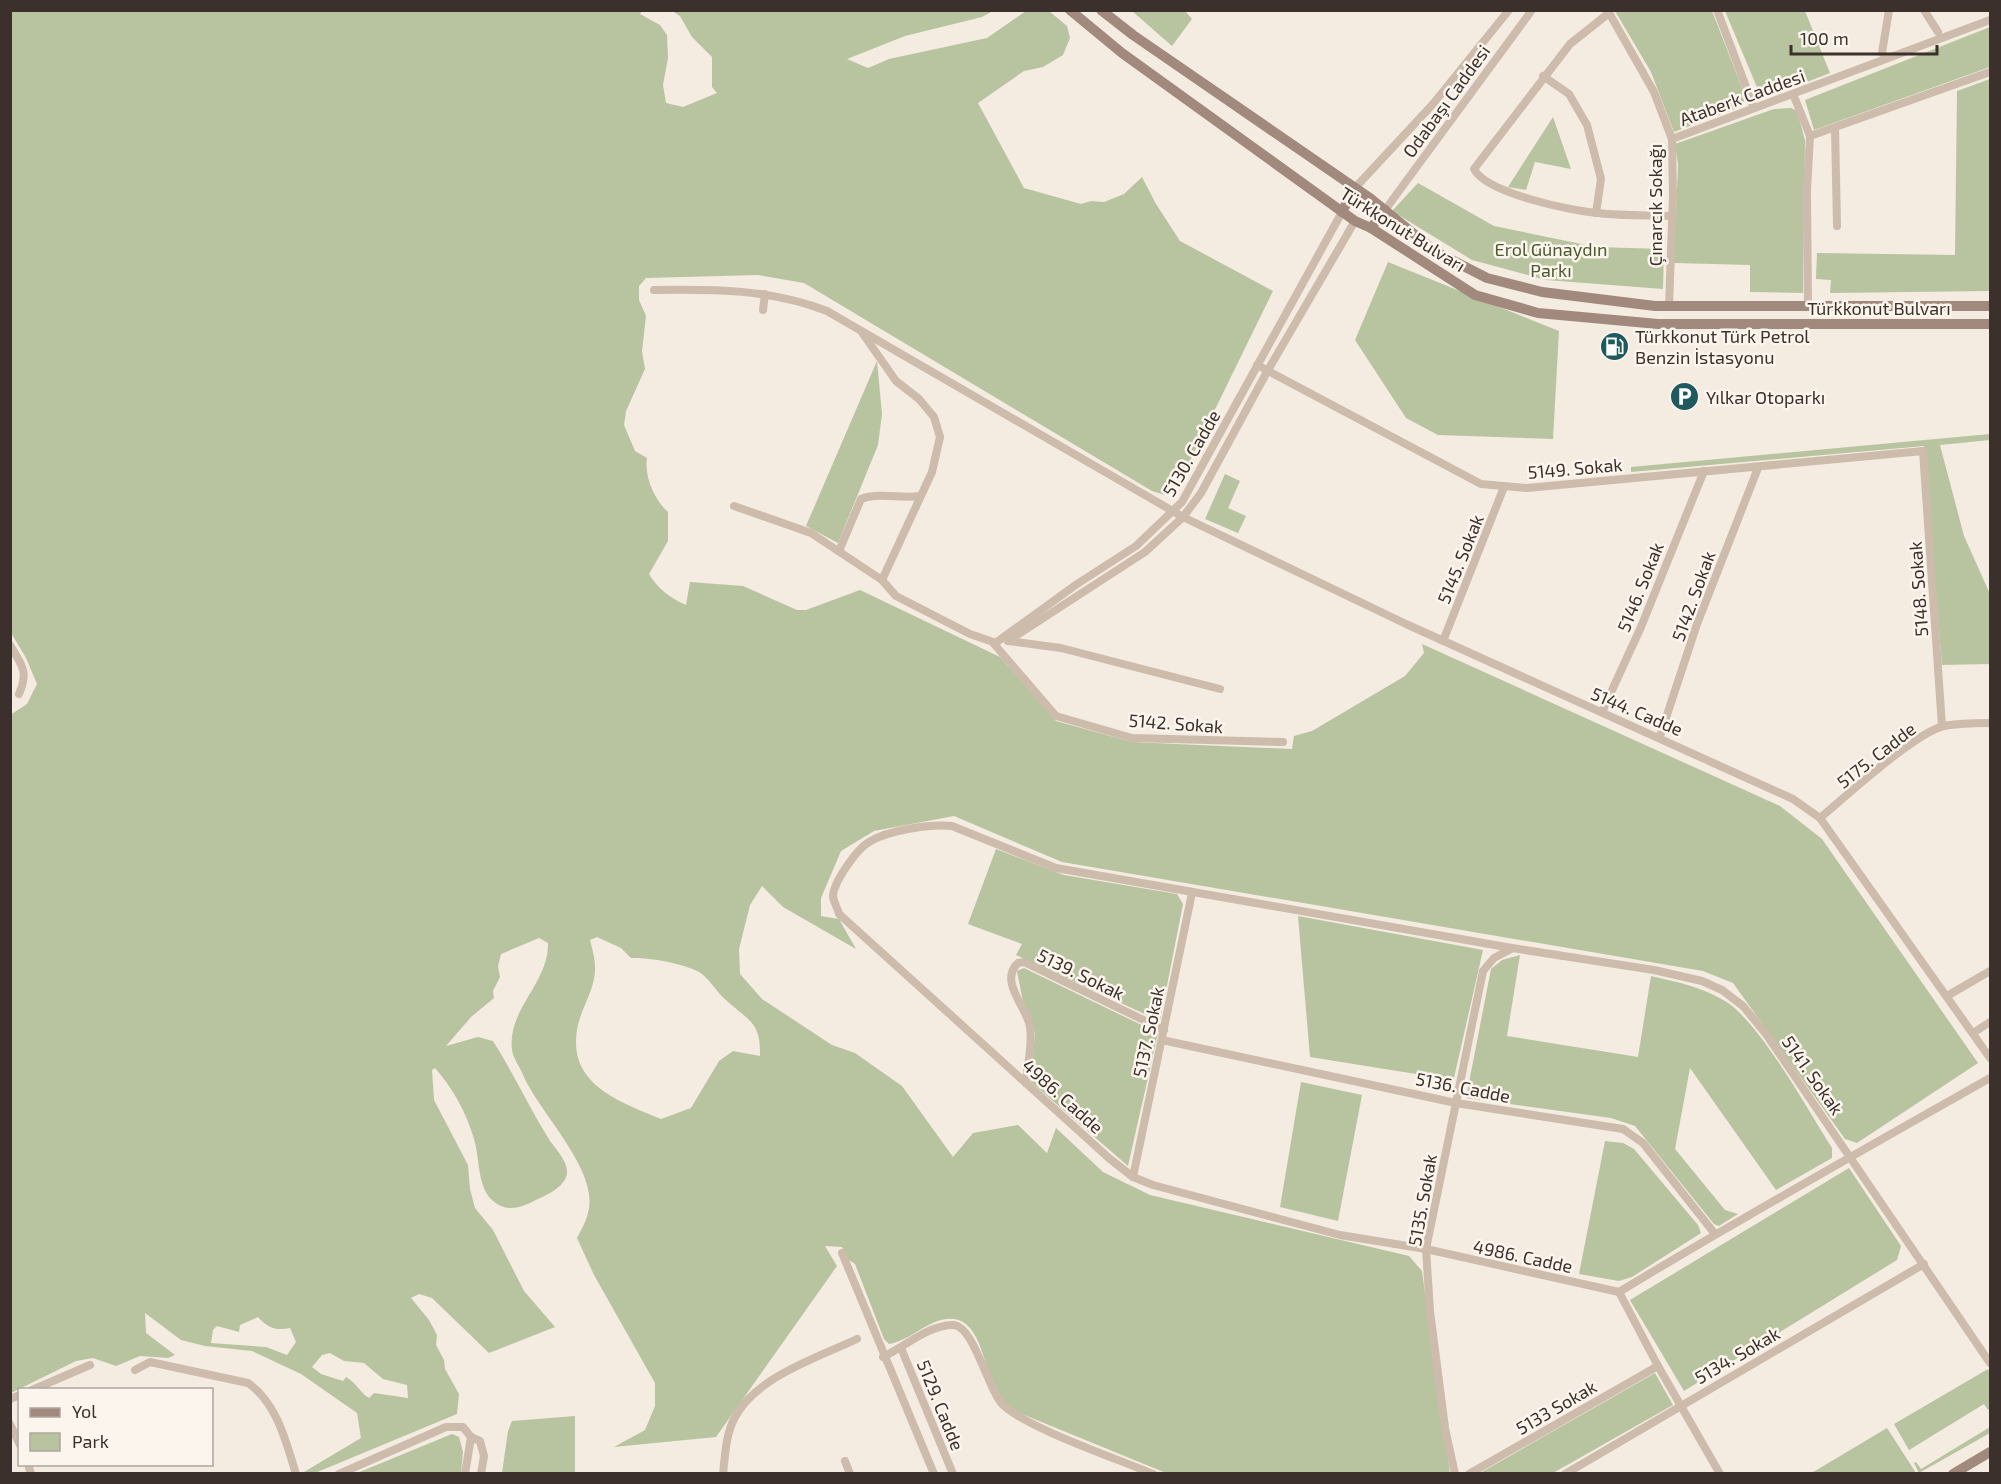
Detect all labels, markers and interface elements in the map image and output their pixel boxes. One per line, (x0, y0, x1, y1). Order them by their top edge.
scale bar (1791, 18, 1936, 56)
text: 100 m (1800, 27, 1849, 49)
street label: Odabaşı Caddesi (1398, 40, 1495, 162)
street label: Ataberk Caddesi (1676, 64, 1808, 130)
street label: Çınarcık Sokağı (1644, 144, 1667, 266)
street label: Türkkonut Bulvarı (1336, 182, 1470, 276)
park label: Erol Günaydın Parkı (1495, 238, 1607, 281)
street label: Türkkonut Bulvarı (1807, 297, 1951, 319)
place label: Türkkonut Türk Petrol Benzin İstasyonu (1635, 325, 1810, 368)
fuel station icon: Türkkonut Türk Petrol Benzin İstasyonu (1598, 330, 1630, 362)
parking icon: Yılkar Otoparkı (1669, 381, 1701, 413)
place label: Yılkar Otoparkı (1706, 386, 1825, 408)
street label: 5130. Cadde (1157, 406, 1225, 500)
street label: 5149. Sokak (1527, 453, 1623, 483)
street label: 5145. Sokak (1432, 511, 1488, 607)
street label: 5146. Sokak (1612, 539, 1668, 635)
street label: 5148. Sokak (1904, 541, 1932, 637)
street label: 5142. Sokak (1666, 548, 1720, 644)
street label: 5144. Cadde (1588, 682, 1686, 740)
street label: 5142. Sokak (1128, 709, 1224, 737)
street label: 5175. Cadde (1832, 717, 1920, 793)
street label: 5139. Sokak (1034, 944, 1128, 1004)
street label: 5137. Sokak (1128, 985, 1168, 1079)
street label: 5141. Sokak (1778, 1031, 1848, 1119)
street label: 4986. Cadde (1018, 1054, 1108, 1138)
street label: 5136. Cadde (1414, 1067, 1512, 1107)
street label: 5135. Sokak (1403, 1152, 1441, 1248)
street label: 4986. Cadde (1471, 1235, 1575, 1277)
street label: 5134. Sokak (1691, 1322, 1783, 1388)
street label: 5129. Cadde (913, 1356, 969, 1454)
street label: 5133 Sokak (1512, 1375, 1600, 1439)
legend (18, 1388, 213, 1466)
text: Yol (72, 1400, 97, 1422)
text: Park (72, 1430, 109, 1452)

